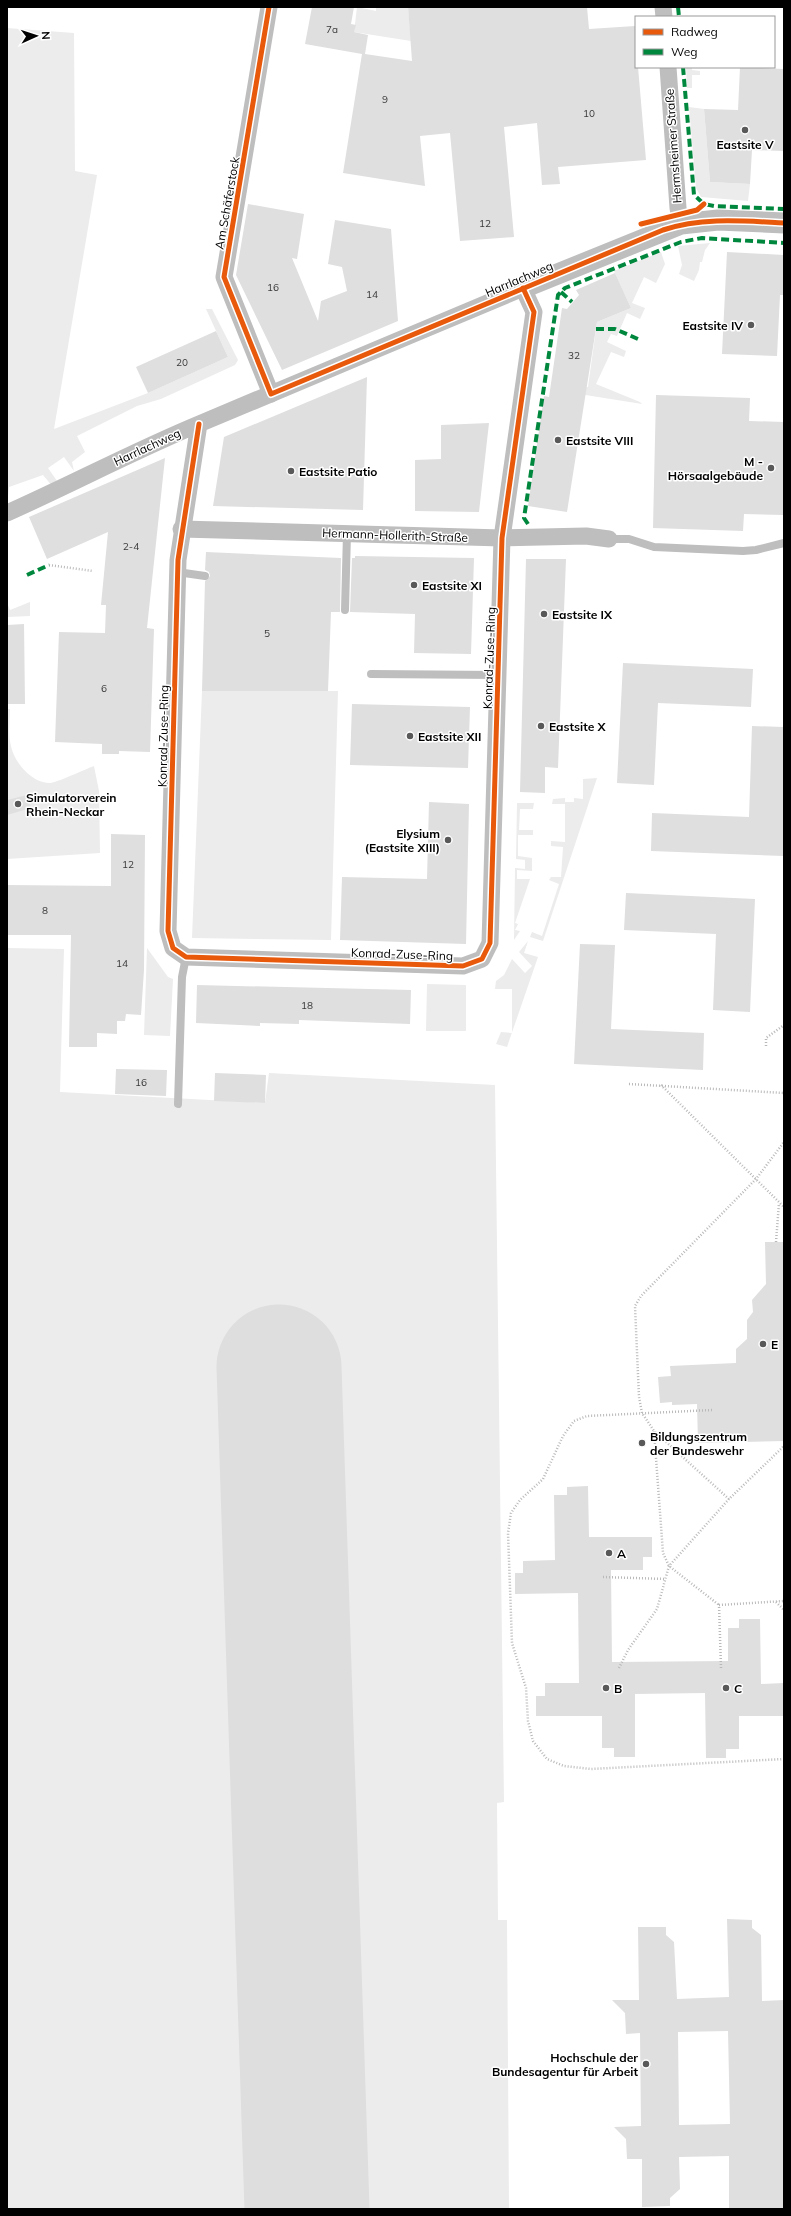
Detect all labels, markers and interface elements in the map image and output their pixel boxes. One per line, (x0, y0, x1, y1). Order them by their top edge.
north arrow (16, 16, 56, 56)
legend (635, 16, 775, 68)
house number: 7a (326, 23, 338, 36)
text: Radweg (671, 24, 718, 39)
text: N (39, 31, 53, 40)
text: Weg (671, 44, 697, 59)
street label: Hermsheimer Straße (662, 88, 684, 204)
house number: 9 (382, 93, 388, 106)
house number: 10 (583, 107, 595, 120)
marker: Eastsite V (740, 125, 750, 135)
place label: Eastsite V (716, 137, 774, 152)
street label: Am Schäferstock (211, 155, 243, 251)
house number: 12 (479, 217, 491, 230)
street label: Harrlachweg (483, 258, 555, 300)
house number: 16 (267, 281, 279, 294)
house number: 14 (366, 288, 378, 301)
place label: Eastsite IV (682, 318, 743, 333)
marker: Eastsite IV (746, 320, 756, 330)
house number: 32 (568, 349, 580, 362)
house number: 20 (176, 356, 188, 369)
street label: Harrlachweg (111, 425, 183, 469)
place label: Eastsite VIII (566, 433, 633, 448)
marker: Eastsite VIII (553, 435, 563, 445)
place label: M - Hörsaalgebäude (668, 454, 763, 483)
marker: M - Hörsaalgebäude (766, 463, 776, 473)
place label: Eastsite Patio (299, 464, 377, 479)
marker: Eastsite Patio (286, 466, 296, 476)
street label: Hermann-Hollerith-Straße (322, 525, 468, 545)
house number: 2-4 (123, 540, 139, 553)
place label: Eastsite XI (422, 578, 482, 593)
marker: Eastsite XI (409, 580, 419, 590)
street label: Konrad-Zuse-Ring (480, 607, 498, 709)
place label: Eastsite IX (552, 607, 613, 622)
marker: Eastsite IX (539, 609, 549, 619)
house number: 5 (264, 627, 270, 640)
house number: 6 (101, 682, 107, 695)
street label: Konrad-Zuse-Ring (155, 685, 171, 787)
place label: Eastsite X (549, 719, 607, 734)
marker: Eastsite X (536, 721, 546, 731)
place label: Eastsite XII (418, 729, 481, 744)
marker: Eastsite XII (405, 731, 415, 741)
place label: Simulatorverein Rhein-Neckar (26, 790, 117, 819)
marker: Simulatorverein Rhein-Neckar (13, 799, 23, 809)
place label: Elysium (Eastsite XIII) (365, 826, 440, 855)
marker: Elysium (Eastsite XIII) (443, 835, 453, 845)
house number: 12 (122, 858, 134, 871)
house number: 8 (42, 904, 48, 917)
street label: Konrad-Zuse-Ring (351, 945, 453, 963)
house number: 14 (116, 957, 128, 970)
house number: 18 (301, 999, 313, 1012)
house number: 16 (135, 1076, 147, 1089)
place label: E (771, 1337, 778, 1352)
marker: E (758, 1339, 768, 1349)
place label: Bildungszentrum der Bundeswehr (650, 1429, 747, 1458)
marker: Bildungszentrum der Bundeswehr (637, 1438, 647, 1448)
place label: A (617, 1546, 626, 1561)
marker: A (604, 1548, 614, 1558)
place label: B (614, 1681, 622, 1696)
place label: C (734, 1681, 742, 1696)
marker: B (601, 1683, 611, 1693)
marker: C (721, 1683, 731, 1693)
place label: Hochschule der Bundesagentur für Arbeit (492, 2050, 638, 2079)
marker: Hochschule der Bundesagentur für Arbeit (641, 2059, 651, 2069)

